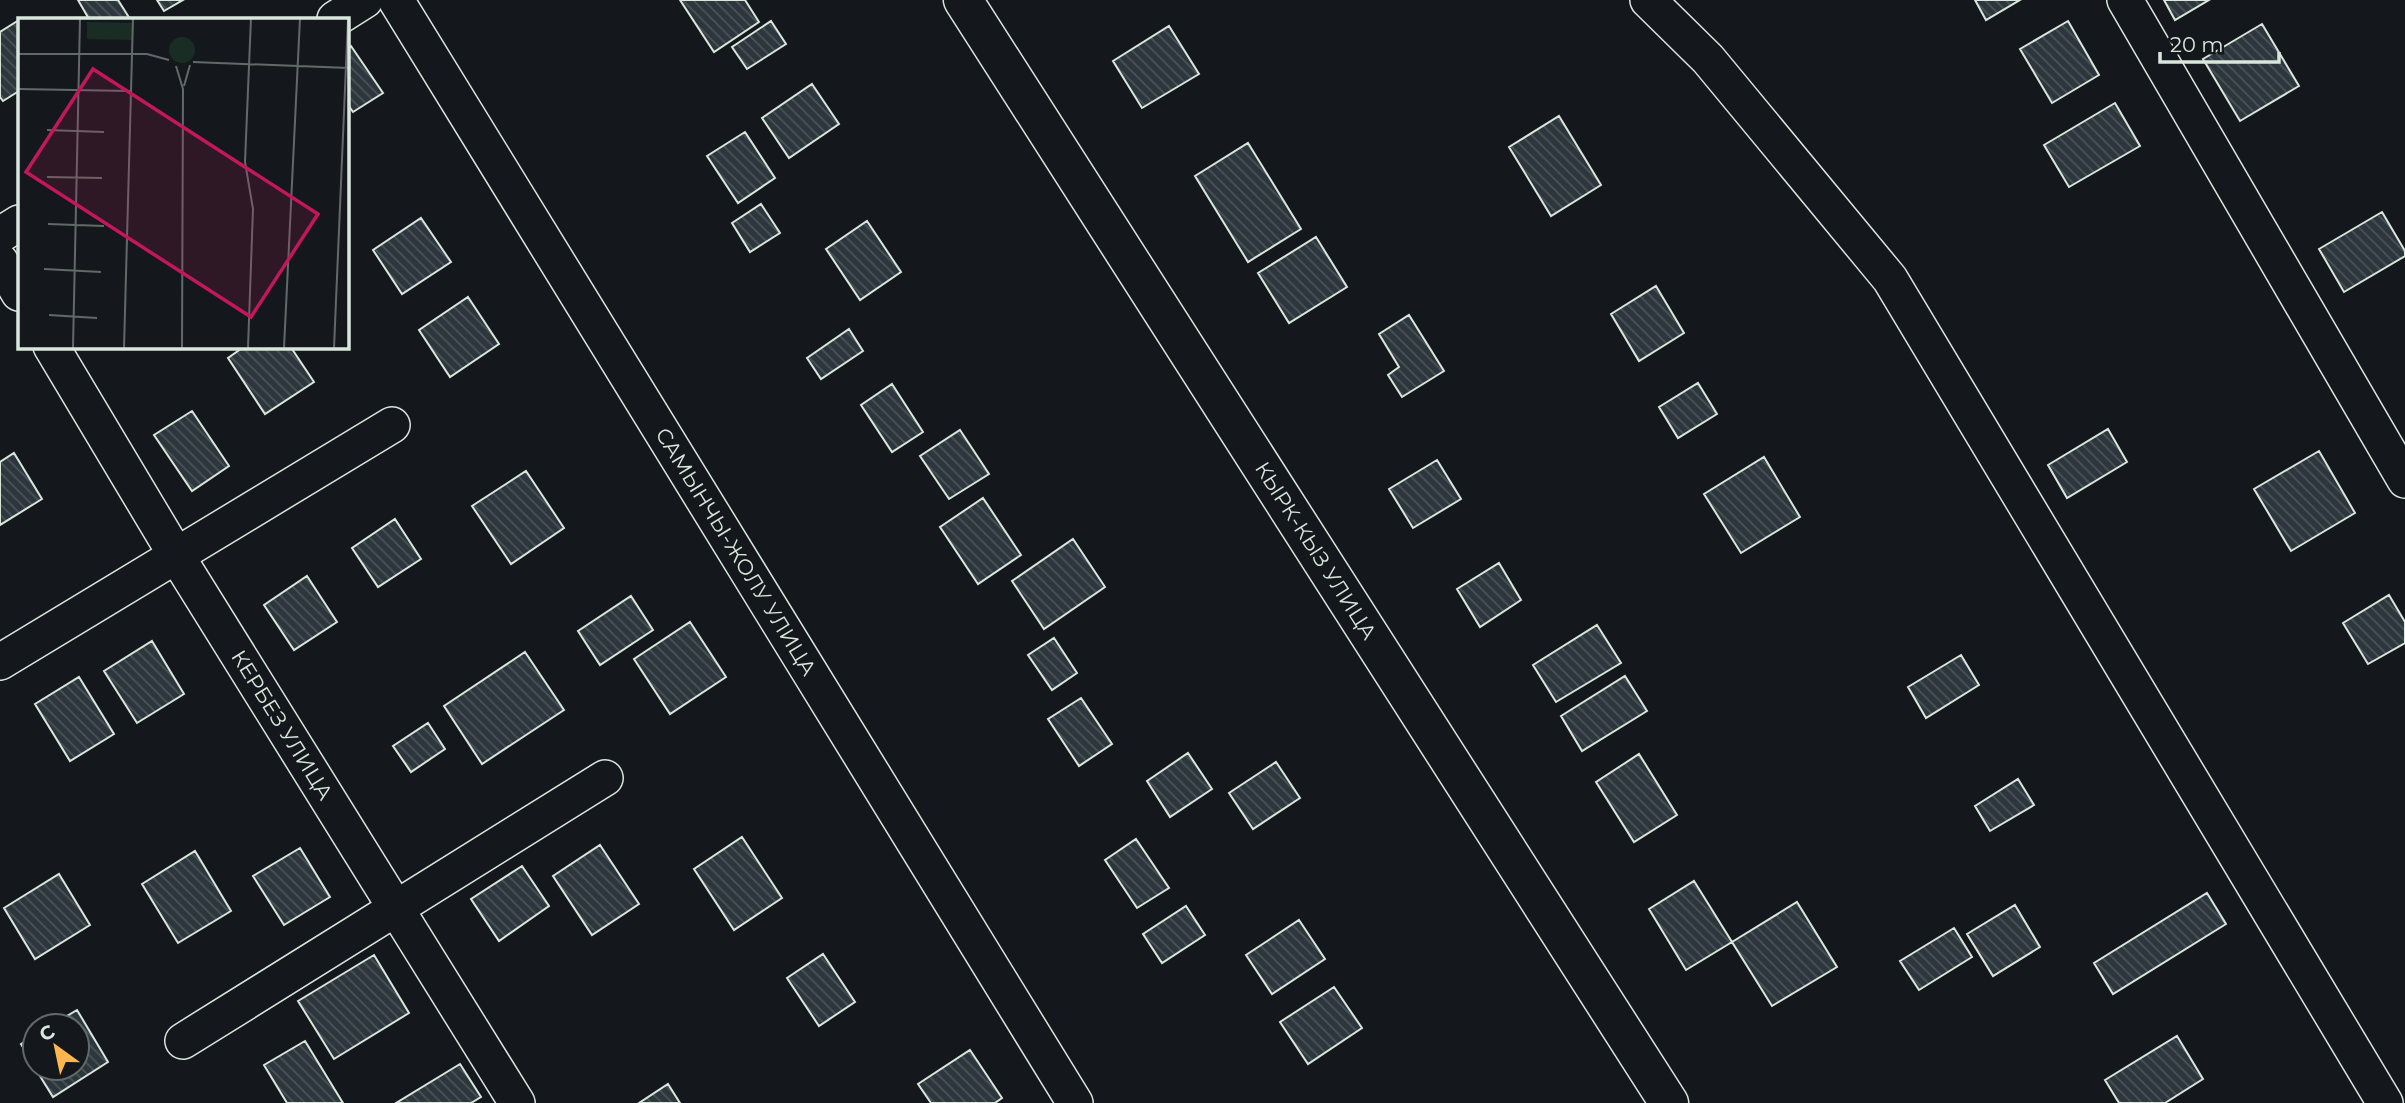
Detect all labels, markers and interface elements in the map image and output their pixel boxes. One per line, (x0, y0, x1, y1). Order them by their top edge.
inset map (18, 18, 348, 348)
scale bar (2160, 21, 2279, 65)
text: 20 m (2170, 32, 2224, 57)
street label: САМЫНЧЫ-ЖОЛУ УЛИЦА (650, 423, 822, 680)
street label: КЫРК-КЫЗ УЛИЦА (1250, 457, 1382, 644)
street label: КЕРБЕЗ УЛИЦА (226, 645, 339, 805)
north arrow (21, 1012, 91, 1082)
text: С (35, 1020, 59, 1047)

